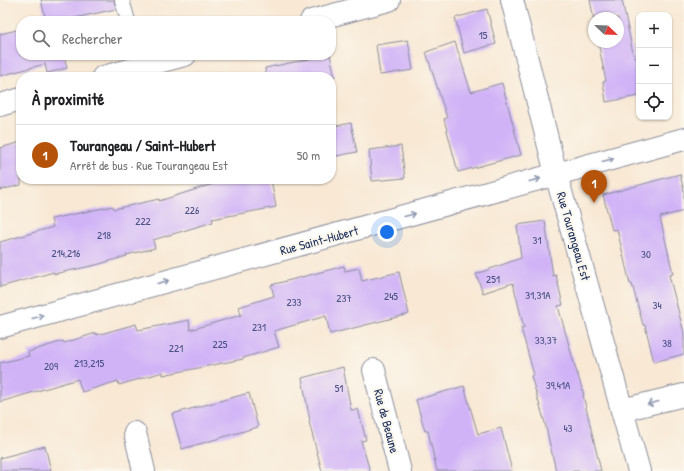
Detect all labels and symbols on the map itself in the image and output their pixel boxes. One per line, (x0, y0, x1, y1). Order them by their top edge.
north arrow (588, 12, 624, 48)
house number: 15 (479, 28, 488, 42)
one-way arrow (601, 156, 614, 163)
pin: 1 (581, 170, 607, 203)
one-way arrow (528, 176, 541, 183)
street label: Rue Tourangeau Est (553, 190, 595, 283)
house number: 226 (185, 203, 200, 217)
one-way arrow (403, 210, 416, 218)
house number: 222 (135, 214, 151, 228)
street label: Rue Saint-Hubert (278, 221, 361, 259)
your location (377, 222, 397, 242)
house number: 218 (97, 228, 111, 242)
house number: 31 (533, 233, 541, 247)
house number: 214,216 (51, 246, 81, 260)
house number: 30 (641, 247, 651, 261)
house number: 251 (486, 272, 500, 286)
one-way arrow (156, 278, 169, 286)
house number: 31,31A (525, 288, 551, 302)
house number: 245 (384, 289, 398, 303)
house number: 237 (336, 291, 352, 305)
house number: 233 (286, 295, 302, 309)
house number: 34 (652, 298, 662, 312)
one-way arrow (31, 313, 44, 320)
house number: 231 (252, 320, 266, 334)
house number: 33,37 (535, 333, 557, 347)
house number: 38 (662, 336, 672, 350)
house number: 225 (213, 337, 228, 351)
house number: 221 (169, 341, 183, 355)
house number: 213,215 (74, 356, 104, 370)
house number: 209 (44, 359, 58, 373)
house number: 39,41A (546, 378, 571, 392)
house number: 51 (335, 381, 343, 395)
street label: Rue de Beaune (370, 387, 404, 455)
one-way arrow (647, 399, 660, 407)
house number: 43 (563, 421, 573, 435)

